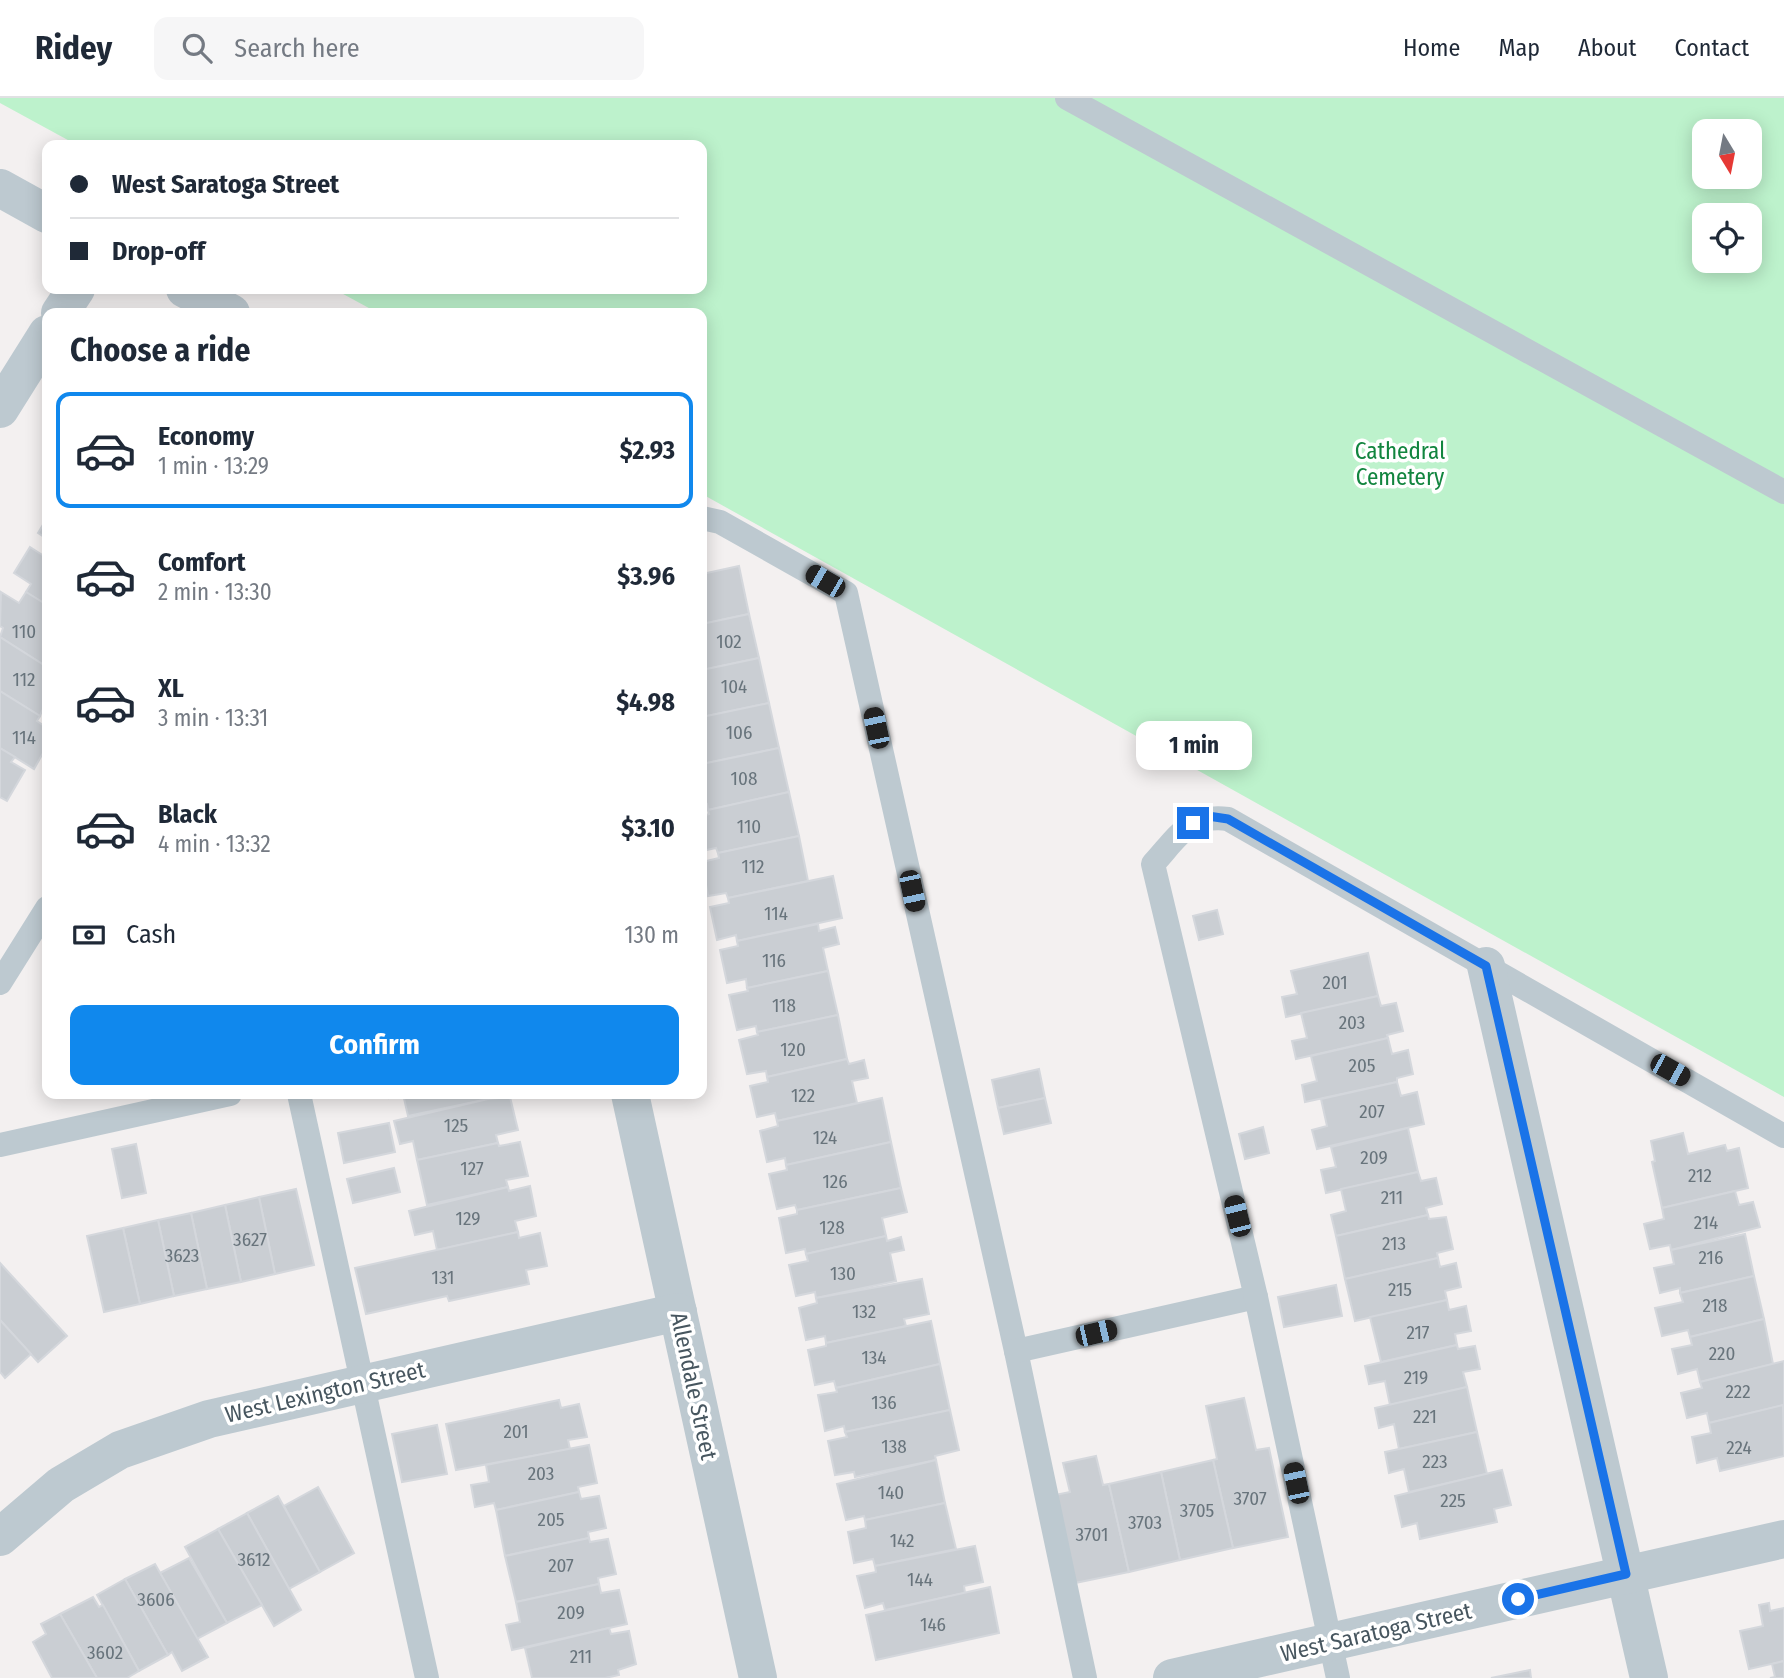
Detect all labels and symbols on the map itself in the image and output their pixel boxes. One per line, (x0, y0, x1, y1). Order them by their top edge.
north arrow (1692, 119, 1762, 189)
park label: Cathedral Cemetery (1355, 437, 1445, 491)
car (802, 561, 849, 601)
house number: 110 (12, 620, 36, 643)
house number: 102 (716, 630, 742, 653)
house number: 112 (13, 668, 35, 691)
house number: 104 (721, 675, 747, 698)
car (862, 705, 891, 751)
house number: 106 (726, 721, 752, 744)
callout: 1 min (1135, 722, 1251, 770)
house number: 114 (12, 726, 36, 749)
house number: 108 (731, 767, 757, 790)
route end (1177, 807, 1209, 839)
house number: 110 (737, 815, 761, 838)
house number: 112 (742, 855, 764, 878)
car (898, 868, 927, 914)
house number: 114 (764, 902, 788, 925)
house number: 116 (762, 949, 786, 972)
house number: 201 (1322, 971, 1348, 994)
house number: 118 (772, 994, 796, 1017)
house number: 203 (1339, 1011, 1365, 1034)
house number: 120 (780, 1038, 806, 1061)
car (1647, 1051, 1694, 1089)
house number: 205 (1349, 1054, 1376, 1077)
house number: 122 (791, 1084, 815, 1107)
house number: 207 (1359, 1100, 1385, 1123)
house number: 125 (444, 1114, 468, 1137)
house number: 124 (813, 1126, 837, 1149)
house number: 209 (1360, 1146, 1388, 1169)
house number: 127 (460, 1157, 484, 1180)
house number: 212 (1688, 1164, 1712, 1187)
house number: 126 (822, 1170, 848, 1193)
house number: 211 (1381, 1186, 1403, 1209)
car (1222, 1193, 1253, 1239)
house number: 129 (456, 1207, 480, 1230)
house number: 214 (1694, 1211, 1718, 1234)
house number: 128 (819, 1216, 845, 1239)
house number: 3627 (233, 1228, 267, 1251)
house number: 213 (1382, 1232, 1406, 1255)
house number: 3623 (165, 1244, 199, 1267)
house number: 216 (1699, 1246, 1723, 1269)
house number: 130 (830, 1262, 856, 1285)
house number: 131 (432, 1266, 454, 1289)
house number: 215 (1388, 1278, 1412, 1301)
house number: 218 (1703, 1294, 1727, 1317)
house number: 132 (852, 1300, 876, 1323)
street label: Allendale Street (665, 1310, 723, 1463)
car (1074, 1318, 1119, 1348)
house number: 217 (1406, 1321, 1430, 1344)
house number: 220 (1709, 1342, 1735, 1365)
house number: 134 (861, 1346, 887, 1369)
street label: West Lexington Street (222, 1355, 428, 1429)
house number: 219 (1404, 1366, 1428, 1389)
house number: 222 (1725, 1380, 1751, 1403)
house number: 136 (871, 1391, 897, 1414)
house number: 221 (1413, 1405, 1437, 1428)
house number: 201 (503, 1420, 529, 1443)
house number: 138 (881, 1435, 907, 1458)
house number: 224 (1726, 1436, 1752, 1459)
house number: 223 (1422, 1450, 1448, 1473)
car (1282, 1460, 1311, 1506)
house number: 203 (528, 1462, 554, 1485)
house number: 140 (878, 1481, 904, 1504)
house number: 3707 (1233, 1487, 1267, 1510)
house number: 225 (1440, 1489, 1466, 1512)
house number: 3705 (1180, 1499, 1214, 1522)
house number: 205 (538, 1508, 565, 1531)
house number: 3703 (1128, 1511, 1162, 1534)
house number: 3701 (1076, 1523, 1108, 1546)
house number: 142 (890, 1529, 914, 1552)
house number: 3612 (238, 1548, 270, 1571)
house number: 207 (548, 1554, 574, 1577)
house number: 144 (907, 1568, 933, 1591)
route start (1502, 1583, 1534, 1615)
house number: 3606 (137, 1588, 175, 1611)
street label: West Saratoga Street (1278, 1596, 1475, 1668)
house number: 209 (557, 1601, 585, 1624)
house number: 146 (920, 1613, 946, 1636)
house number: 3602 (87, 1641, 123, 1664)
house number: 211 (570, 1645, 592, 1668)

